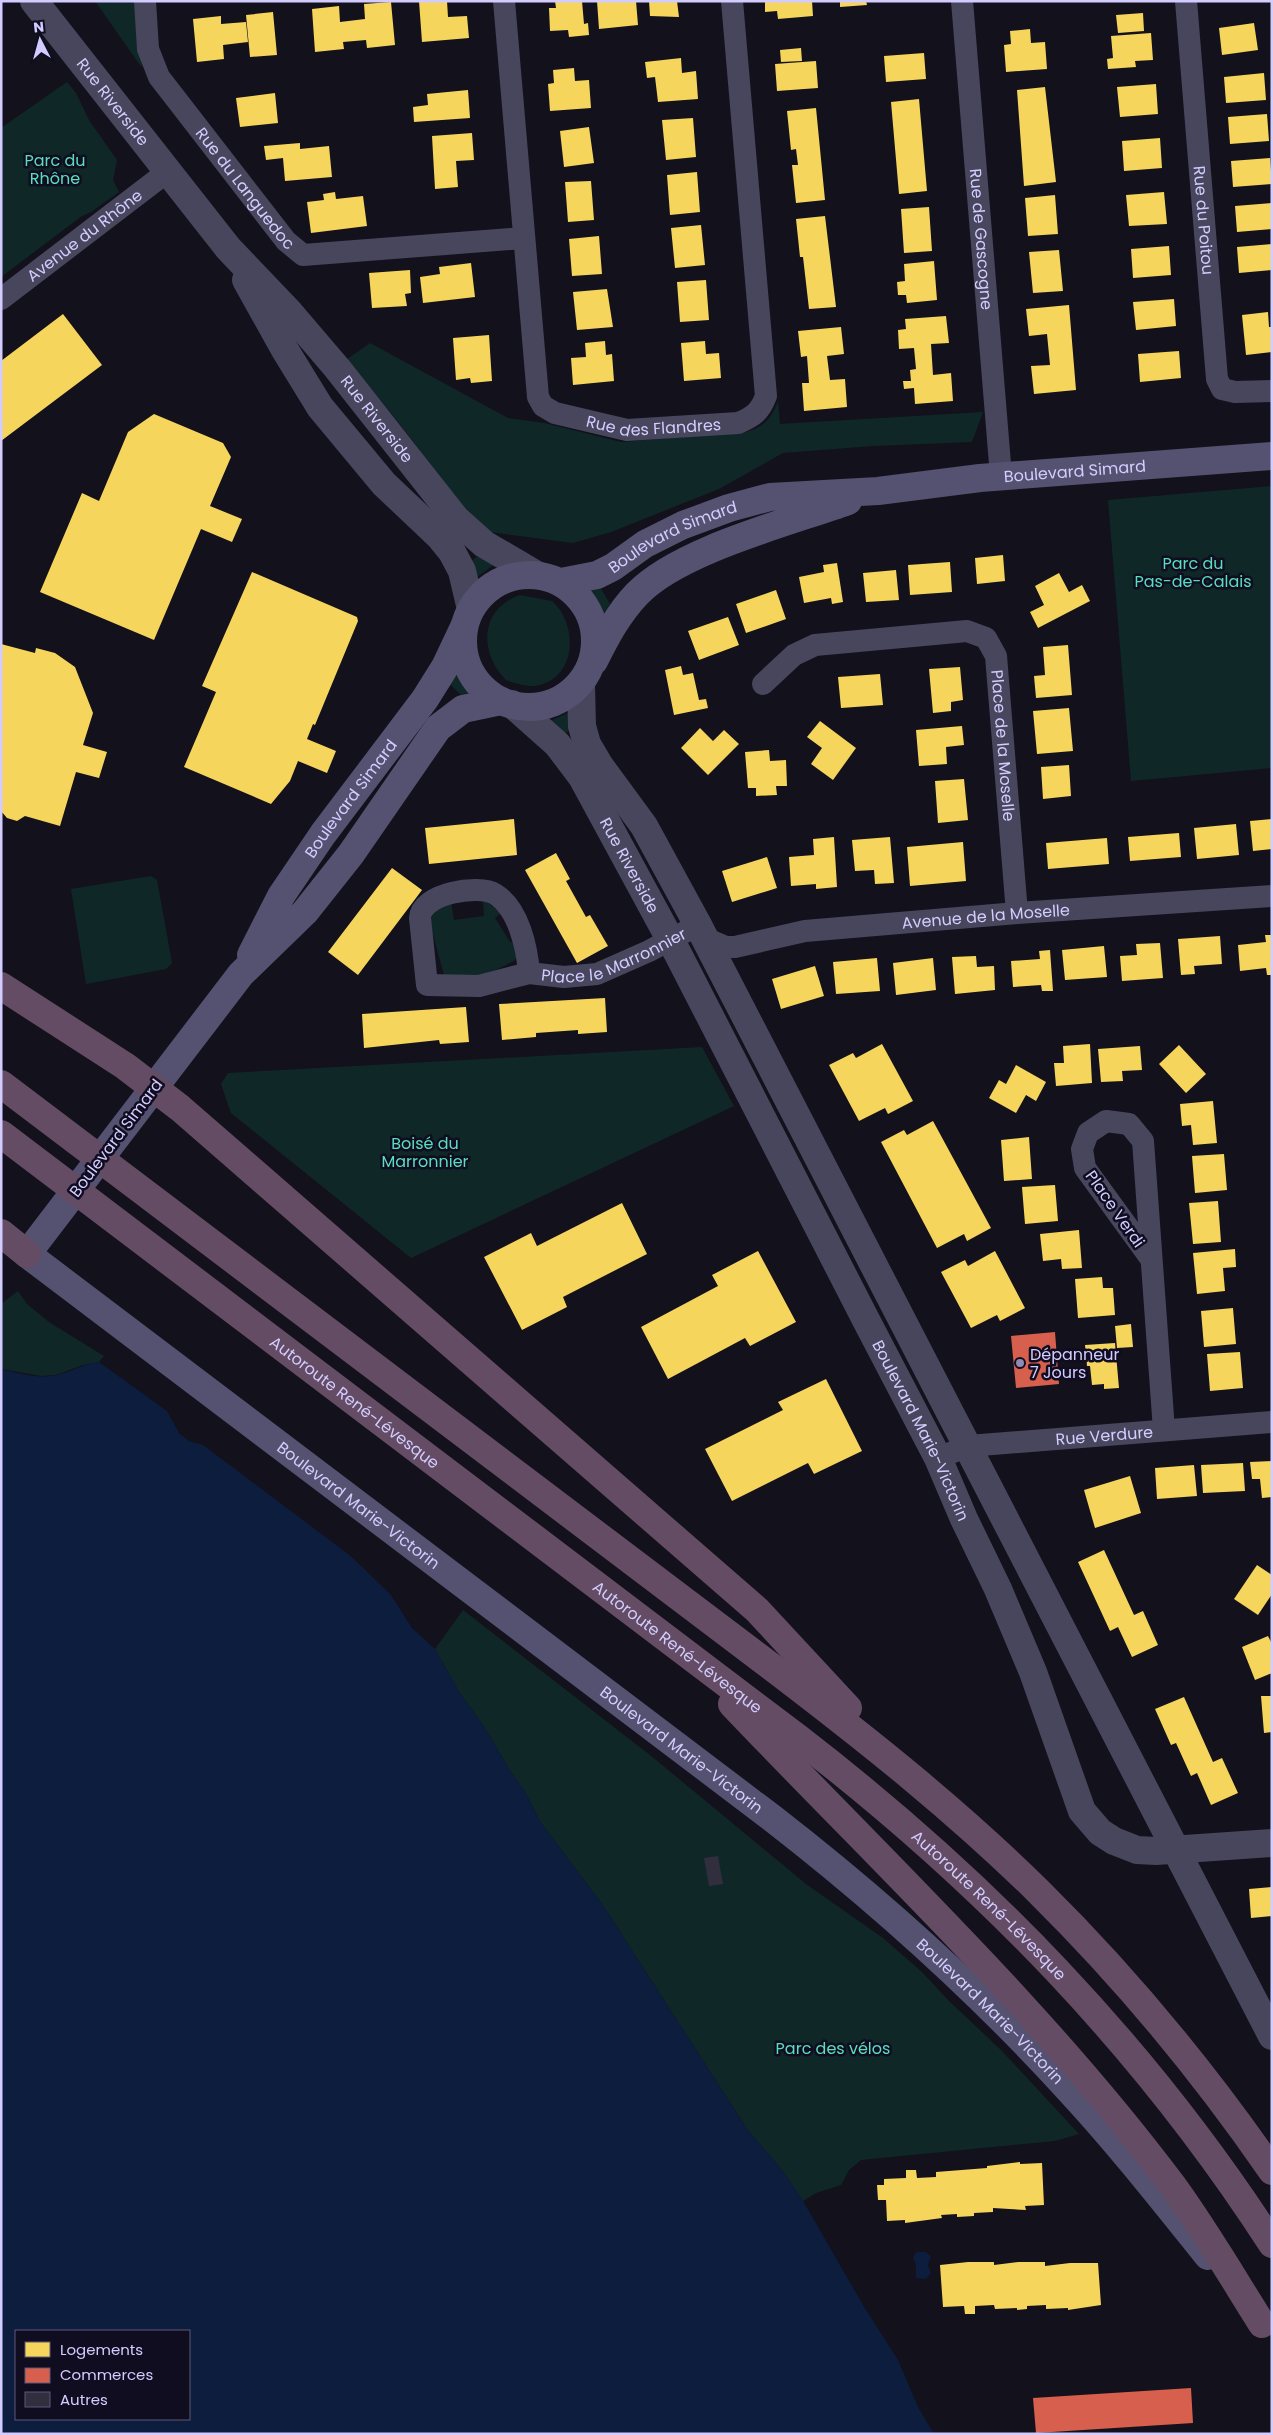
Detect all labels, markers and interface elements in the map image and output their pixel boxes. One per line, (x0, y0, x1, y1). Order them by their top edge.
north arrow (15, 15, 65, 65)
text: N (32, 17, 45, 38)
street label: Rue Riverside (71, 53, 155, 150)
street label: Rue du Languedoc (190, 122, 300, 255)
park label: Parc du Rhône (24, 149, 86, 190)
street label: Rue du Poitou (1188, 165, 1220, 276)
street label: Rue de Gascogne (964, 168, 999, 311)
street label: Avenue du Rhône (22, 183, 147, 287)
street label: Rue Riverside (335, 370, 419, 468)
street label: Rue des Flandres (584, 409, 722, 442)
street label: Boulevard Simard (1003, 454, 1147, 488)
street label: Boulevard Simard (603, 495, 739, 579)
park label: Parc du Pas-de-Calais (1134, 552, 1252, 593)
street label: Place de la Moselle (986, 669, 1021, 822)
street label: Boulevard Simard (299, 734, 402, 862)
street label: Rue Riverside (595, 813, 665, 917)
street label: Avenue de la Moselle (901, 898, 1071, 934)
street label: Place le Marronnier (540, 922, 690, 989)
street label: Boulevard Simard (64, 1074, 168, 1202)
park label: Boisé du Marronnier (381, 1132, 469, 1173)
street label: Place Verdi (1080, 1166, 1150, 1252)
street label: Autoroute René-Lévesque (265, 1330, 445, 1474)
street label: Boulevard Marie-Victorin (867, 1336, 975, 1525)
place label: Dépanneur 7 Jours (1030, 1343, 1120, 1384)
marker: Dépanneur 7 Jours (1014, 1357, 1026, 1369)
street label: Rue Verdure (1055, 1420, 1154, 1451)
street label: Boulevard Marie-Victorin (272, 1436, 445, 1574)
street label: Autoroute René-Lévesque (588, 1575, 767, 1719)
street label: Boulevard Marie-Victorin (595, 1680, 768, 1819)
street label: Autoroute René-Lévesque (907, 1825, 1072, 1985)
street label: Boulevard Marie-Victorin (912, 1933, 1069, 2089)
park label: Parc des vélos (776, 2037, 890, 2060)
legend (15, 2330, 190, 2420)
text: Logements (60, 2339, 143, 2360)
text: Commerces (60, 2364, 153, 2385)
text: Autres (60, 2389, 108, 2410)

